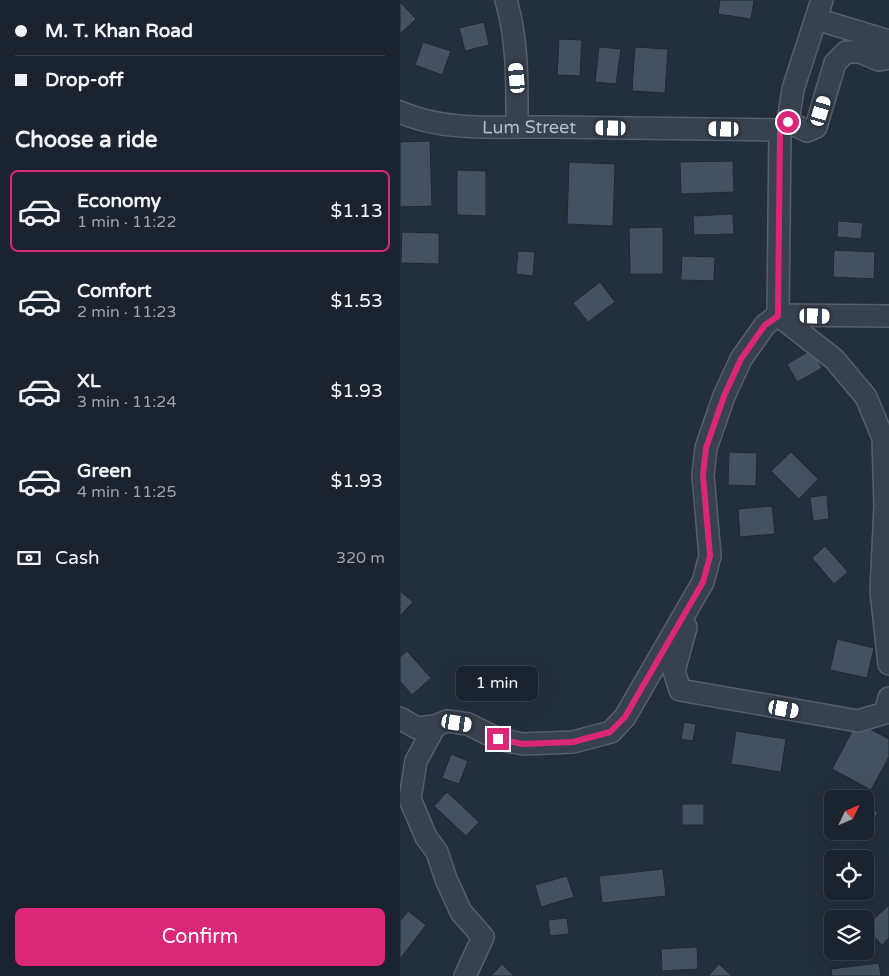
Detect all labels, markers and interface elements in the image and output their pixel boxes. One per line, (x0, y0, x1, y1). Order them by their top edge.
text: M. T. Khan Road (45, 20, 193, 42)
car (508, 62, 525, 94)
text: Drop-off (45, 69, 124, 91)
car (809, 94, 832, 128)
route start (777, 111, 799, 133)
street label: Lum Street (482, 116, 576, 138)
car (595, 120, 626, 136)
car (708, 121, 739, 137)
text: Choose a ride (15, 127, 158, 153)
icon: car (17, 189, 62, 234)
text: Economy (77, 190, 161, 212)
text: $1.13 (331, 200, 383, 222)
text: 1 min · 11:22 (77, 212, 176, 232)
icon: car (17, 279, 62, 324)
text: Comfort (77, 280, 151, 302)
text: $1.53 (331, 290, 383, 312)
text: 2 min · 11:23 (77, 302, 176, 322)
car (799, 308, 830, 324)
icon: car (17, 369, 62, 414)
text: XL (77, 370, 101, 392)
text: $1.93 (331, 380, 383, 402)
text: 3 min · 11:24 (77, 392, 176, 412)
icon: car (17, 459, 62, 504)
text: Green (77, 460, 131, 482)
text: $1.93 (331, 470, 383, 492)
text: 4 min · 11:25 (77, 482, 176, 502)
icon: cash (15, 544, 43, 572)
text: Cash (55, 547, 100, 569)
text: 320 m (336, 548, 385, 568)
callout: 1 min (457, 666, 539, 702)
text: 1 min (476, 673, 518, 693)
car (767, 699, 800, 719)
car (441, 713, 472, 733)
route end (487, 728, 509, 750)
north arrow (824, 790, 874, 840)
map controls (824, 790, 874, 960)
button: locate (824, 850, 874, 900)
button: Confirm (15, 908, 385, 966)
button: layers (824, 910, 874, 960)

